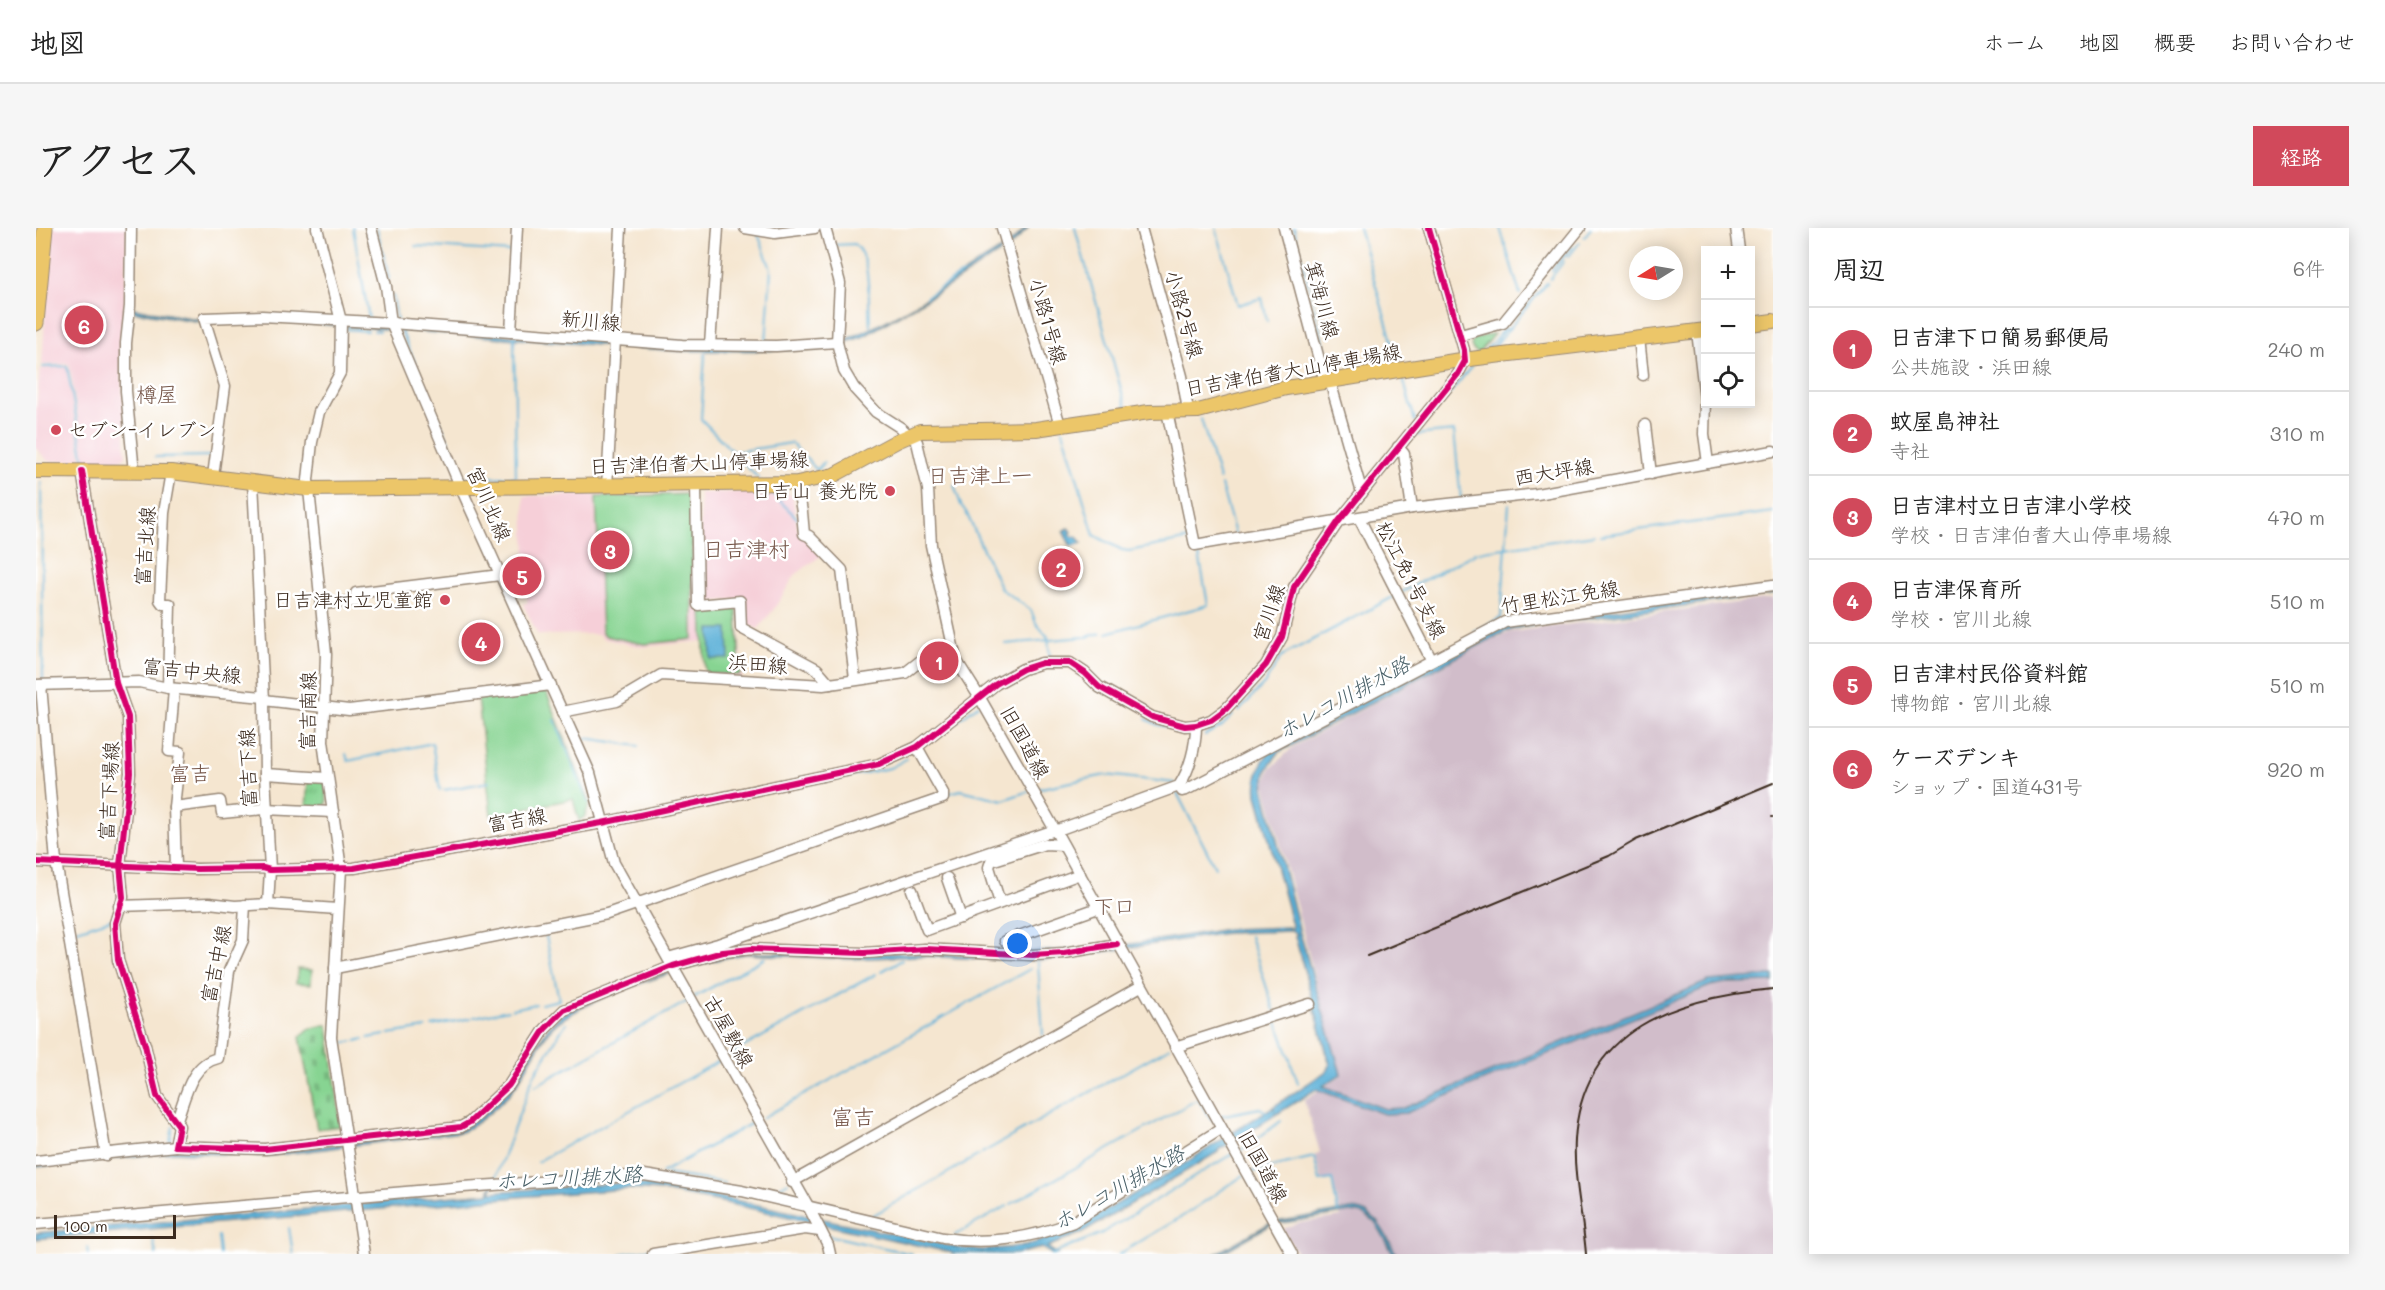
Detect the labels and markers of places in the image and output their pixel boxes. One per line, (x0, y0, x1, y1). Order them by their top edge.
pin: 6 (64, 302, 104, 348)
place label: セブン-イレブン (68, 416, 216, 442)
marker: セブン-イレブン (49, 423, 63, 437)
place label: 日吉山 養光院 (752, 477, 878, 503)
marker: 日吉山 養光院 (883, 484, 897, 498)
pin: 3 (590, 528, 630, 572)
pin: 2 (1042, 546, 1080, 590)
pin: 5 (502, 554, 542, 598)
place label: 日吉津村立児童館 (273, 586, 433, 612)
marker: 日吉津村立児童館 (438, 593, 452, 607)
pin: 4 (462, 620, 500, 664)
pin: 1 (920, 638, 958, 684)

